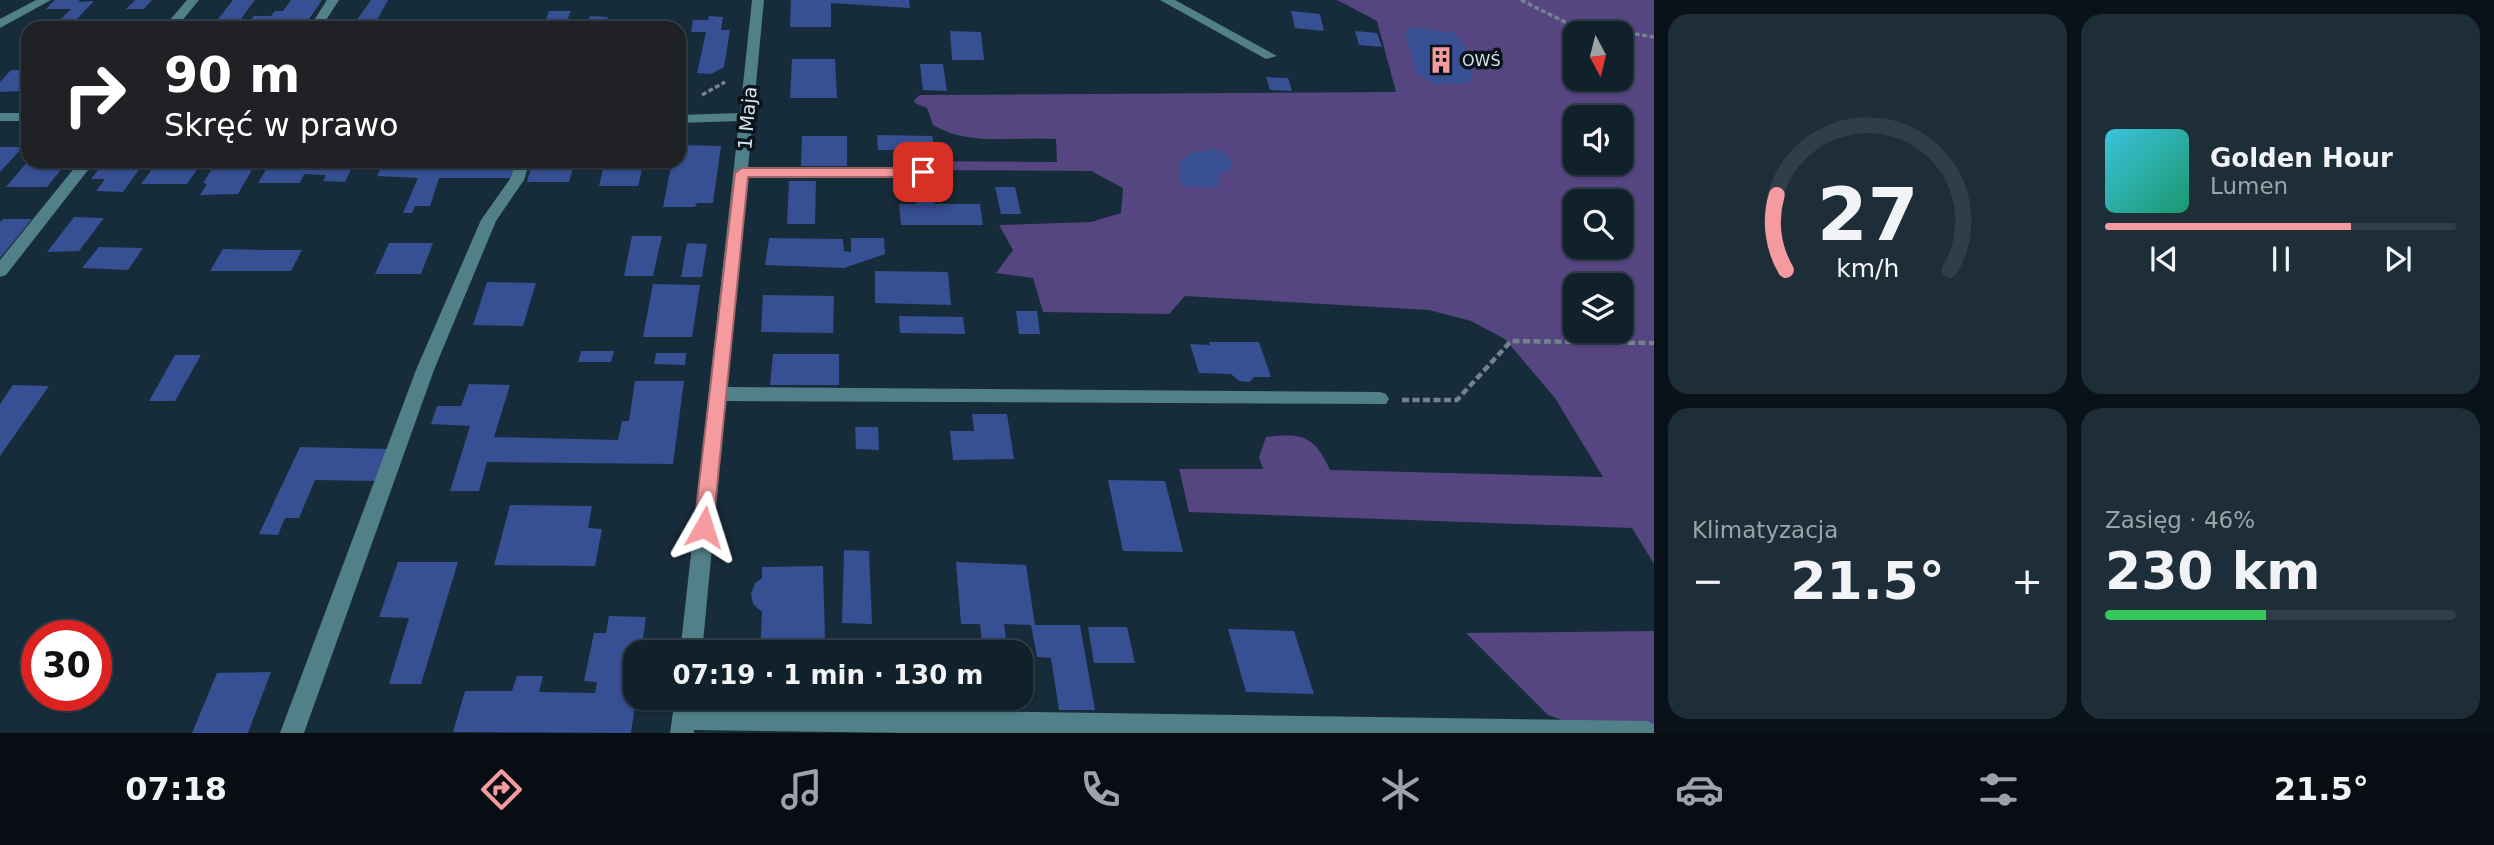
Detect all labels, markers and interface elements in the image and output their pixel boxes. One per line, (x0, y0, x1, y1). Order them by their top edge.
north arrow (1563, 21, 1633, 91)
map controls (1563, 21, 1633, 343)
building icon: OWŚ (1426, 45, 1456, 75)
text: 90 m (164, 47, 300, 104)
icon: right (49, 49, 140, 140)
place label: OWŚ (1462, 51, 1501, 70)
street label: 1 Maja (733, 86, 761, 150)
button: sound (1563, 105, 1633, 175)
text: Skręć w prawo (164, 106, 399, 144)
pin (893, 142, 953, 202)
text: Golden Hour (2210, 143, 2393, 173)
icon: arrive (904, 153, 942, 191)
text: 27 (1817, 172, 1918, 257)
text: Lumen (2210, 173, 2288, 199)
button: search (1563, 189, 1633, 259)
icon: previous (2145, 240, 2183, 278)
icon: pause (2262, 240, 2300, 278)
icon: next (2379, 240, 2417, 278)
text: km/h (1836, 254, 1899, 283)
button: layers (1563, 273, 1633, 343)
position arrow (667, 490, 741, 564)
text: Zasięg · 46% (2105, 507, 2255, 533)
text: Klimatyzacja (1692, 517, 1838, 543)
text: 230 km (2105, 541, 2320, 601)
text: 21.5° (1790, 551, 1945, 611)
text: − (1692, 559, 1724, 603)
text: + (2011, 559, 2043, 603)
speed limit sign: 30 (21, 620, 112, 711)
text: 07:19 · 1 min · 130 m (673, 660, 983, 690)
icon: directions (477, 765, 526, 814)
icon: music (777, 765, 826, 814)
icon: phone (1076, 765, 1125, 814)
icon: climate (1376, 765, 1425, 814)
icon: car (1675, 765, 1724, 814)
icon: filters (1974, 765, 2023, 814)
text: 07:18 (125, 770, 227, 808)
text: 21.5° (2274, 770, 2369, 808)

